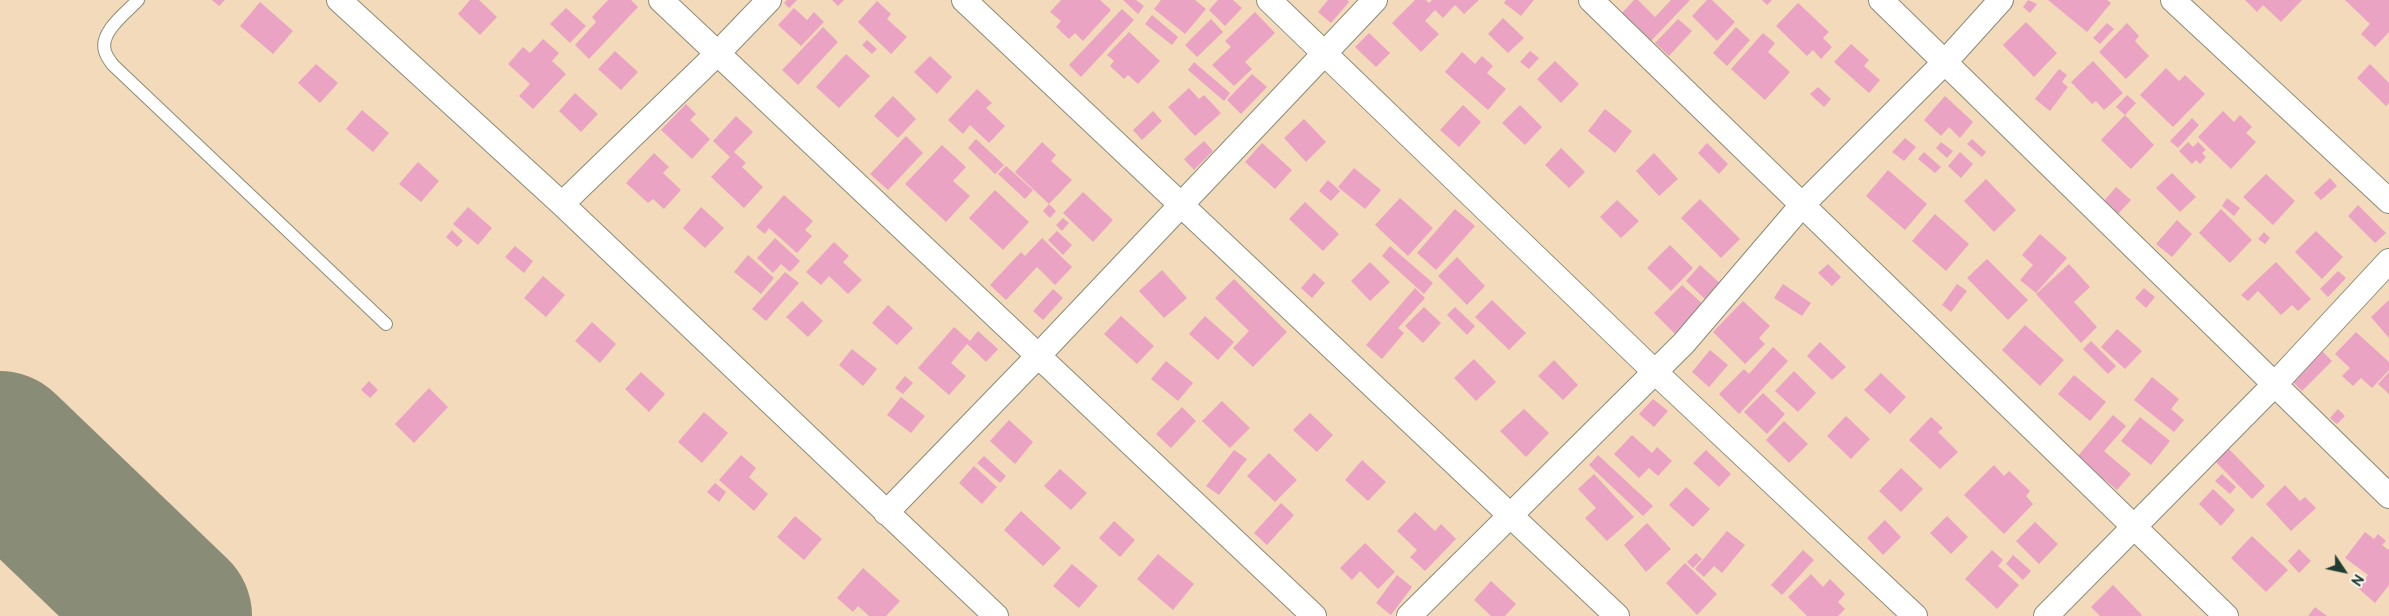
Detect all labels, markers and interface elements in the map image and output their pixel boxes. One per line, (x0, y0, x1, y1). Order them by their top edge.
north arrow (2319, 546, 2369, 596)
text: N (2347, 571, 2367, 589)

